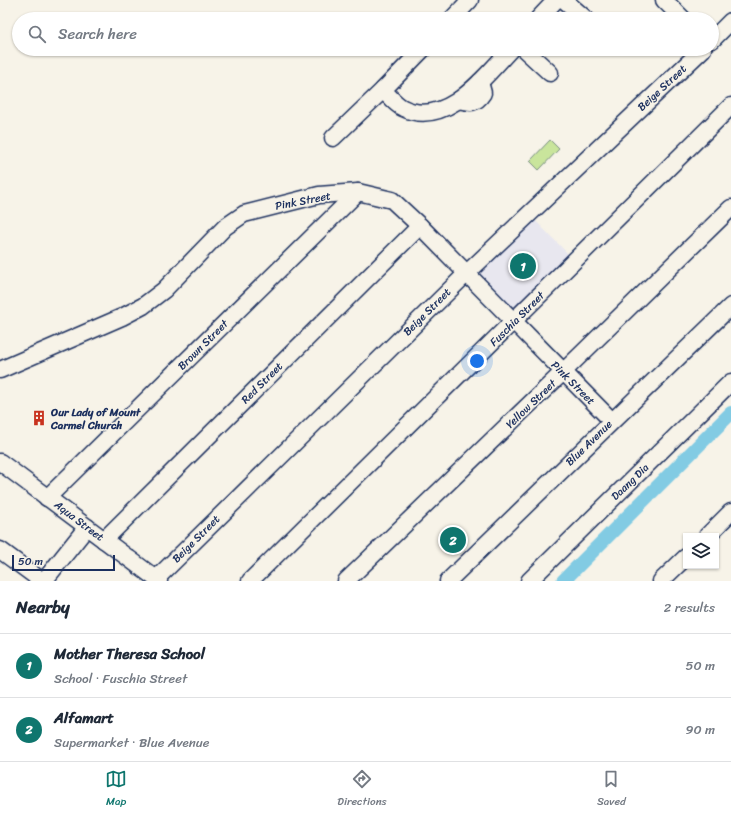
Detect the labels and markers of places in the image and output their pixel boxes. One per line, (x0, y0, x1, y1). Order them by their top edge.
pin: 1 (510, 251, 536, 281)
place label: Our Lady of Mount Carmel Church (50, 403, 142, 435)
building icon: Our Lady of Mount Carmel Church (30, 409, 48, 427)
pin: 2 (440, 525, 466, 555)

